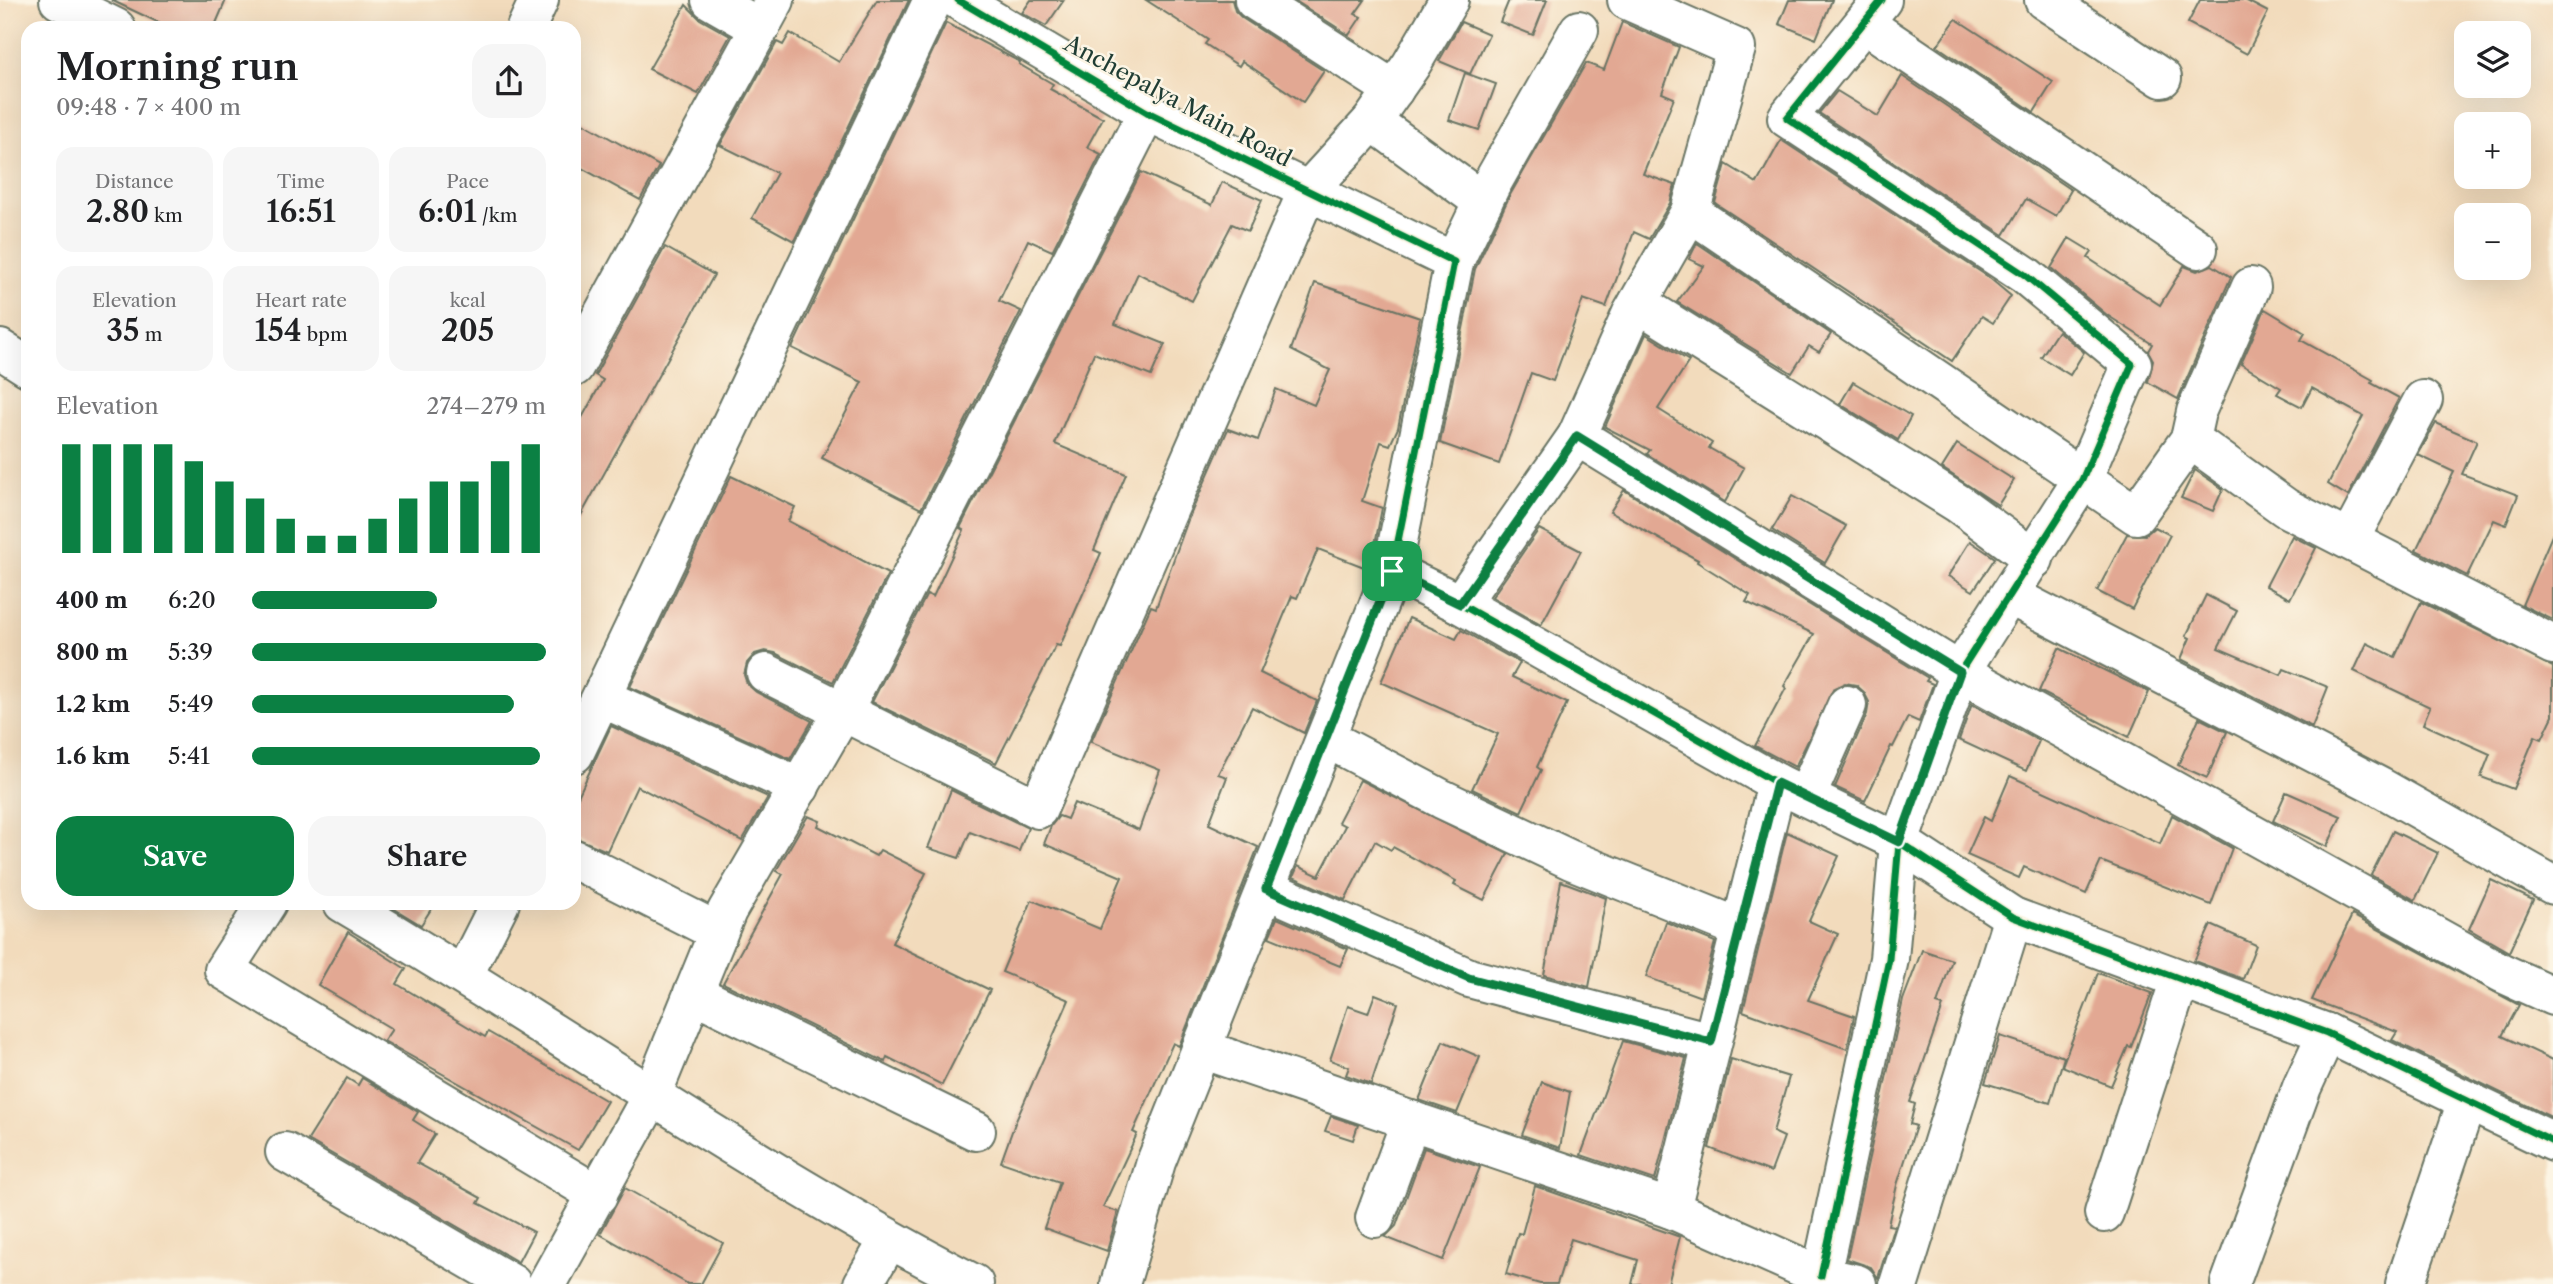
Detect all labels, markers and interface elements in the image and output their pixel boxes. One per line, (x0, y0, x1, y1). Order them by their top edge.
map controls (2454, 21, 2531, 280)
button: layers (2454, 21, 2531, 98)
street label: Anchepalya Main Road (1059, 29, 1296, 173)
text: Morning run (56, 43, 299, 90)
button: share (472, 44, 546, 118)
text: 09:48 · 7 × 400 m (56, 93, 241, 121)
button: + (2454, 112, 2531, 189)
text: Distance (95, 170, 174, 193)
text: Time (277, 170, 325, 193)
text: Pace (446, 170, 489, 193)
text: 2.80 (86, 193, 149, 230)
text: 16:51 (266, 193, 336, 230)
text: 6:01 (418, 193, 477, 230)
button: − (2454, 203, 2531, 280)
text: km (149, 204, 183, 227)
text: /km (477, 204, 517, 227)
text: Elevation (92, 289, 177, 312)
text: Heart rate (255, 289, 347, 312)
text: kcal (450, 289, 486, 312)
text: 35 (106, 312, 140, 349)
text: 154 (254, 312, 302, 349)
text: 205 (441, 312, 494, 349)
text: m (140, 323, 162, 346)
text: bpm (302, 323, 348, 346)
text: Elevation (56, 392, 159, 420)
text: 274–279 m (426, 392, 546, 420)
pin (1362, 541, 1422, 601)
icon: arrive (1373, 552, 1411, 590)
text: 400 m (56, 586, 128, 614)
text: 6:20 (168, 586, 216, 614)
text: 800 m (56, 638, 128, 666)
text: 5:39 (168, 638, 213, 666)
text: 1.2 km (56, 690, 130, 718)
text: 5:49 (168, 690, 214, 718)
text: 1.6 km (56, 742, 130, 770)
text: 5:41 (168, 742, 210, 770)
button: Save (56, 816, 294, 896)
button: Share (308, 816, 546, 896)

